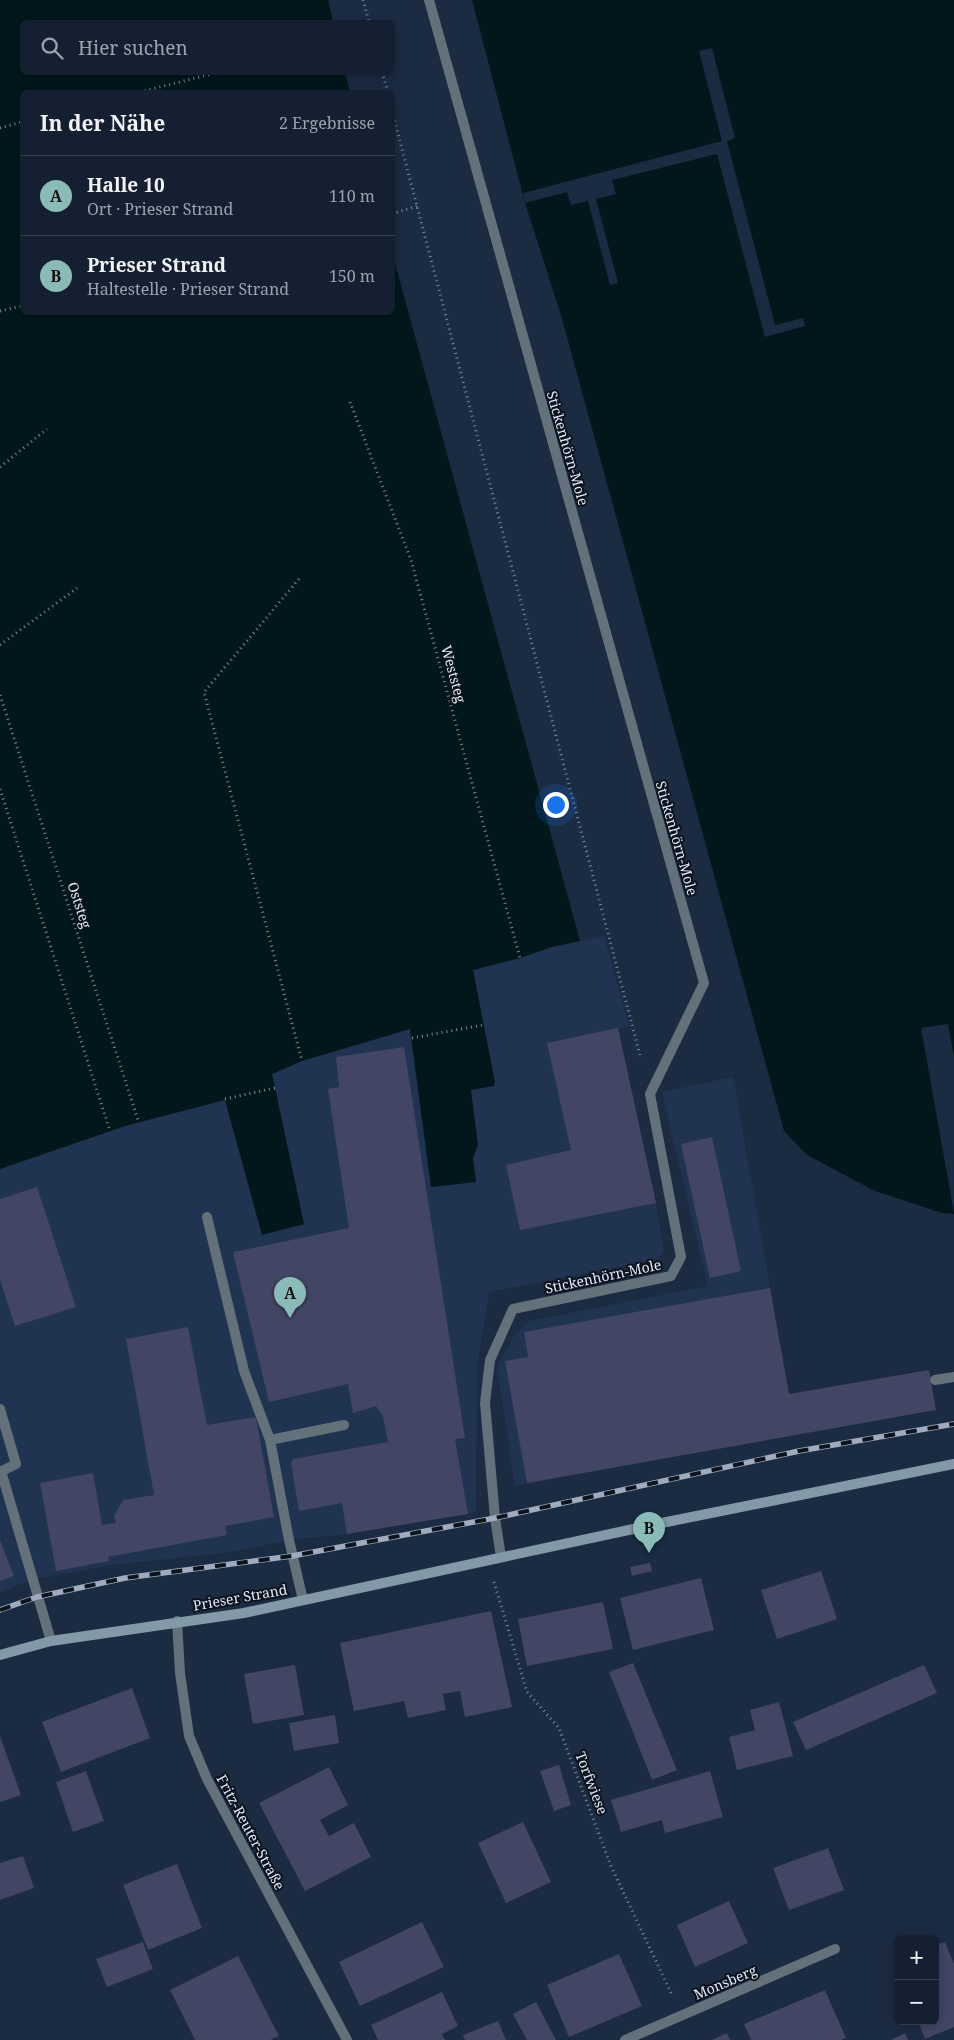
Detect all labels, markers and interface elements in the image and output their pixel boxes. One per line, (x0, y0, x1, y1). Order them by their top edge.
search box (20, 20, 395, 75)
icon: search (38, 34, 66, 62)
text: Hier suchen (78, 35, 188, 61)
text: In der Nähe (40, 109, 165, 137)
text: 2 Ergebnisse (279, 112, 375, 134)
text: Halle 10 (87, 172, 165, 198)
text: A (50, 185, 62, 207)
text: 110 m (329, 185, 375, 207)
text: Ort · Prieser Strand (87, 198, 233, 220)
text: Prieser Strand (87, 252, 226, 278)
text: B (51, 265, 61, 287)
text: 150 m (329, 265, 375, 287)
text: Haltestelle · Prieser Strand (87, 278, 289, 300)
street label: Stickenhörn-Mole (543, 389, 593, 507)
street label: Weststeg (437, 643, 471, 705)
street label: Stickenhörn-Mole (652, 779, 702, 897)
your location (543, 792, 569, 818)
street label: Oststeg (64, 879, 97, 931)
street label: Stickenhörn-Mole (543, 1254, 663, 1298)
pin: A (274, 1277, 306, 1318)
pin: B (633, 1512, 665, 1553)
street label: Prieser Strand (191, 1579, 289, 1615)
street label: Torfwiese (571, 1749, 613, 1817)
street label: Fritz-Reuter-Straße (213, 1771, 289, 1893)
map controls (894, 1935, 939, 2025)
button: + (894, 1935, 939, 1980)
street label: Monsberg (691, 1960, 760, 2004)
button: − (894, 1980, 939, 2025)

